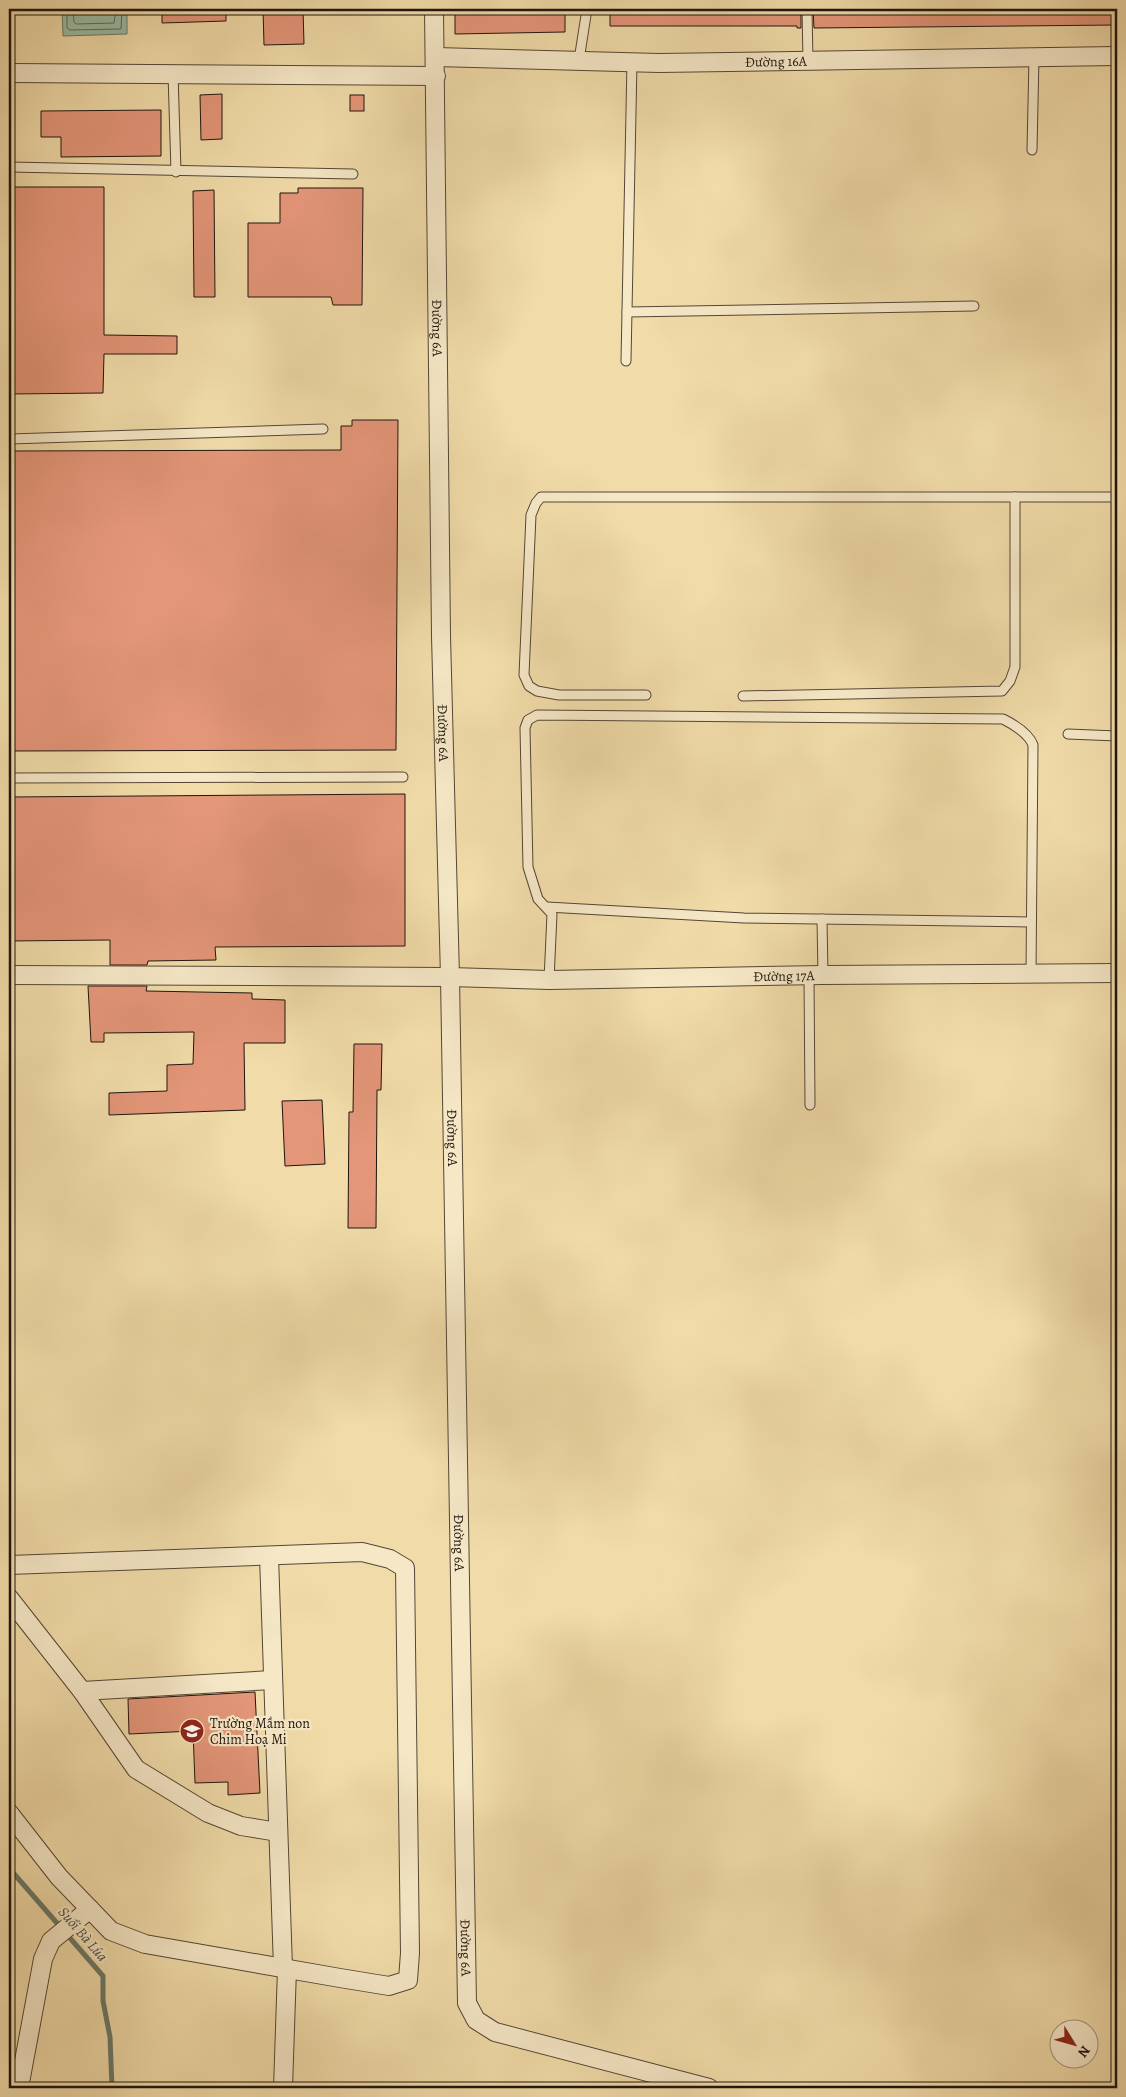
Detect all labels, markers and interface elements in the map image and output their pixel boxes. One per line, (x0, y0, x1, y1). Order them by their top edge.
street label: Đường 16A (745, 52, 808, 72)
street label: Đường 6A (427, 299, 447, 357)
street label: Đường 6A (433, 704, 453, 763)
street label: Đường 17A (753, 966, 816, 986)
street label: Đường 6A (442, 1109, 462, 1167)
street label: Đường 6A (449, 1514, 469, 1572)
place label: Trường Mầm non Chim Hoạ Mi (210, 1714, 310, 1749)
school or university icon: Trường Mầm non Chim Hoạ Mi (179, 1718, 205, 1744)
water label: Suối Bà Lúa (54, 1902, 112, 1966)
street label: Đường 6A (456, 1919, 476, 1977)
north arrow (1048, 2020, 1098, 2070)
text: N (1073, 2042, 1095, 2061)

